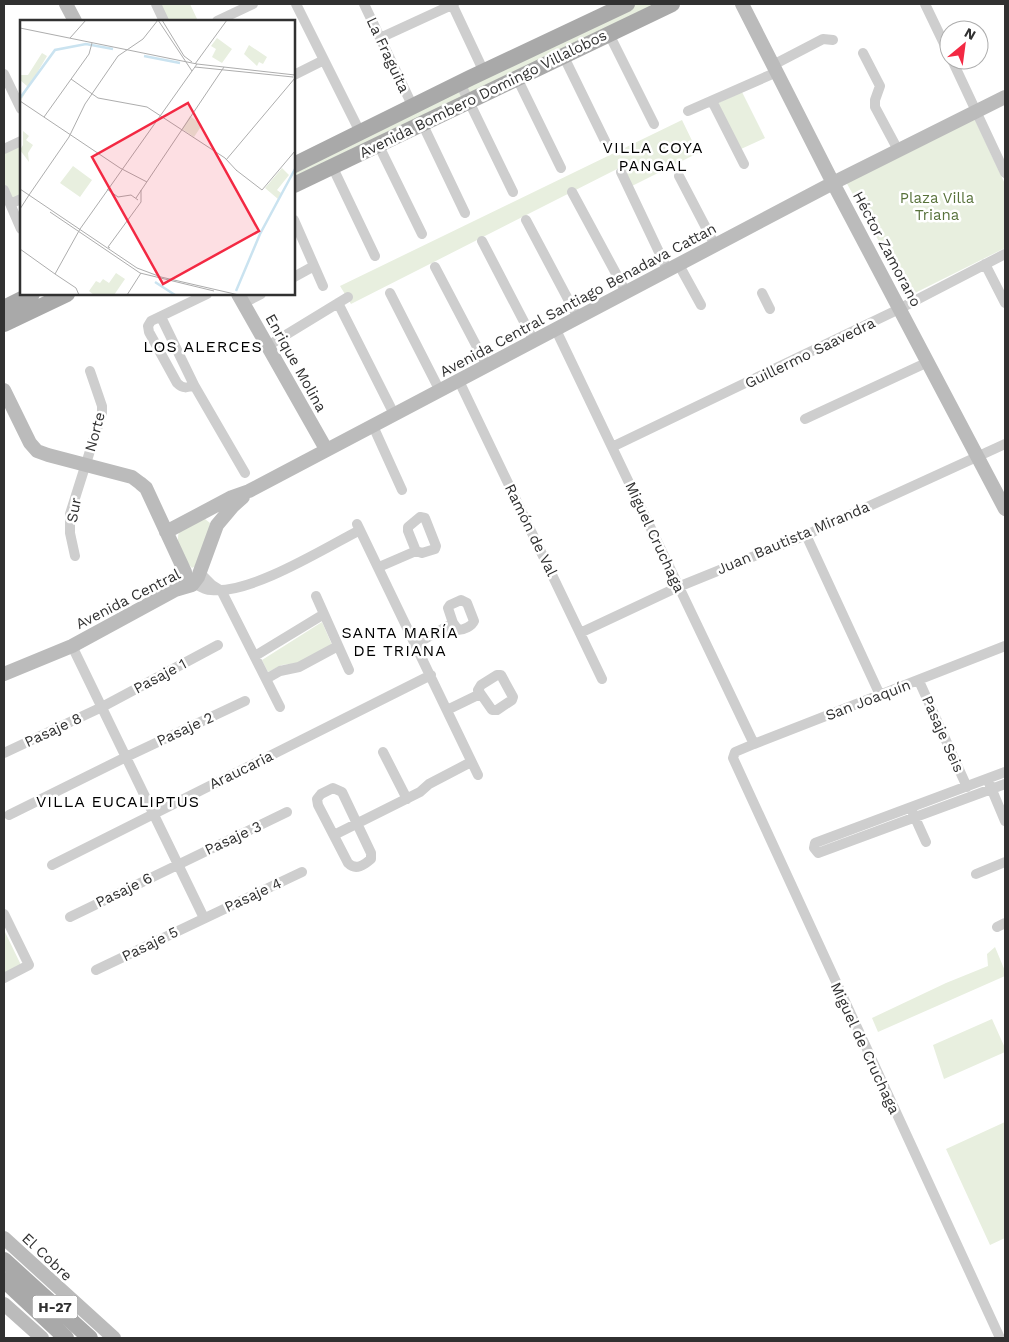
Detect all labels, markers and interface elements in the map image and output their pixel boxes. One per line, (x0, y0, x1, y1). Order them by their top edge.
street label: La Fraguita (363, 14, 414, 96)
inset map (20, 20, 295, 295)
north arrow (939, 20, 989, 70)
text: N (962, 24, 979, 43)
street label: Avenida Bombero Domingo Villalobos (356, 26, 610, 162)
district label: VILLA COYA PANGAL (603, 138, 703, 175)
street label: Héctor Zamorano (849, 188, 925, 310)
park label: Plaza Villa Triana (900, 189, 975, 224)
street label: Avenida Central Santiago Benadava Cattan (437, 219, 719, 381)
street label: Enrique Molina (262, 311, 331, 416)
street label: Guillermo Saavedra (742, 313, 879, 392)
district label: LOS ALERCES (143, 337, 263, 356)
street label: Norte (81, 410, 109, 454)
street label: Miguel Cruchaga (621, 479, 689, 596)
street label: Ramón de Val (501, 481, 561, 580)
street label: Sur (63, 496, 85, 524)
street label: Juan Bautista Miranda (714, 497, 873, 578)
street label: Avenida Central (73, 565, 184, 633)
district label: SANTA MARÍA DE TRIANA (341, 623, 459, 660)
street label: Pasaje 1 (130, 655, 190, 697)
street label: San Joaquín (823, 676, 913, 724)
street label: Pasaje Seis (918, 693, 968, 775)
street label: Pasaje 2 (154, 708, 216, 750)
street label: Pasaje 8 (22, 709, 84, 751)
street label: Araucaria (206, 747, 276, 793)
district label: VILLA EUCALIPTUS (36, 792, 200, 811)
street label: Pasaje 3 (202, 817, 264, 859)
street label: Pasaje 6 (93, 869, 155, 911)
street label: Pasaje 4 (222, 874, 284, 916)
street label: Pasaje 5 (119, 923, 181, 965)
street label: Miguel de Cruchaga (827, 979, 904, 1117)
street label: El Cobre (18, 1229, 76, 1285)
road number: H-27 (32, 1295, 78, 1318)

